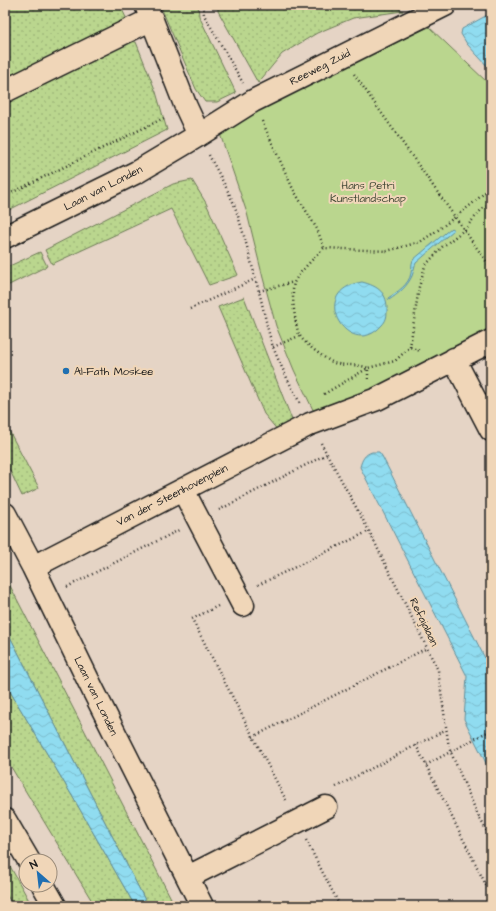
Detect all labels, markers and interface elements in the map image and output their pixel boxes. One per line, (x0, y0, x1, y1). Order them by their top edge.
street label: Reeweg Zuid (287, 45, 354, 90)
street label: Laan van Londen (61, 162, 145, 214)
park label: Hans Petri Kunstlandschap (330, 178, 406, 206)
place label: Al-Fath Moskee (74, 364, 153, 379)
marker: Al-Fath Moskee (61, 366, 71, 376)
street label: Van der Steenhovenplein (114, 460, 231, 530)
street label: Refajalaan (406, 595, 442, 649)
street label: Laan van Londen (70, 654, 122, 739)
north arrow (18, 853, 58, 893)
text: N (27, 856, 40, 873)

